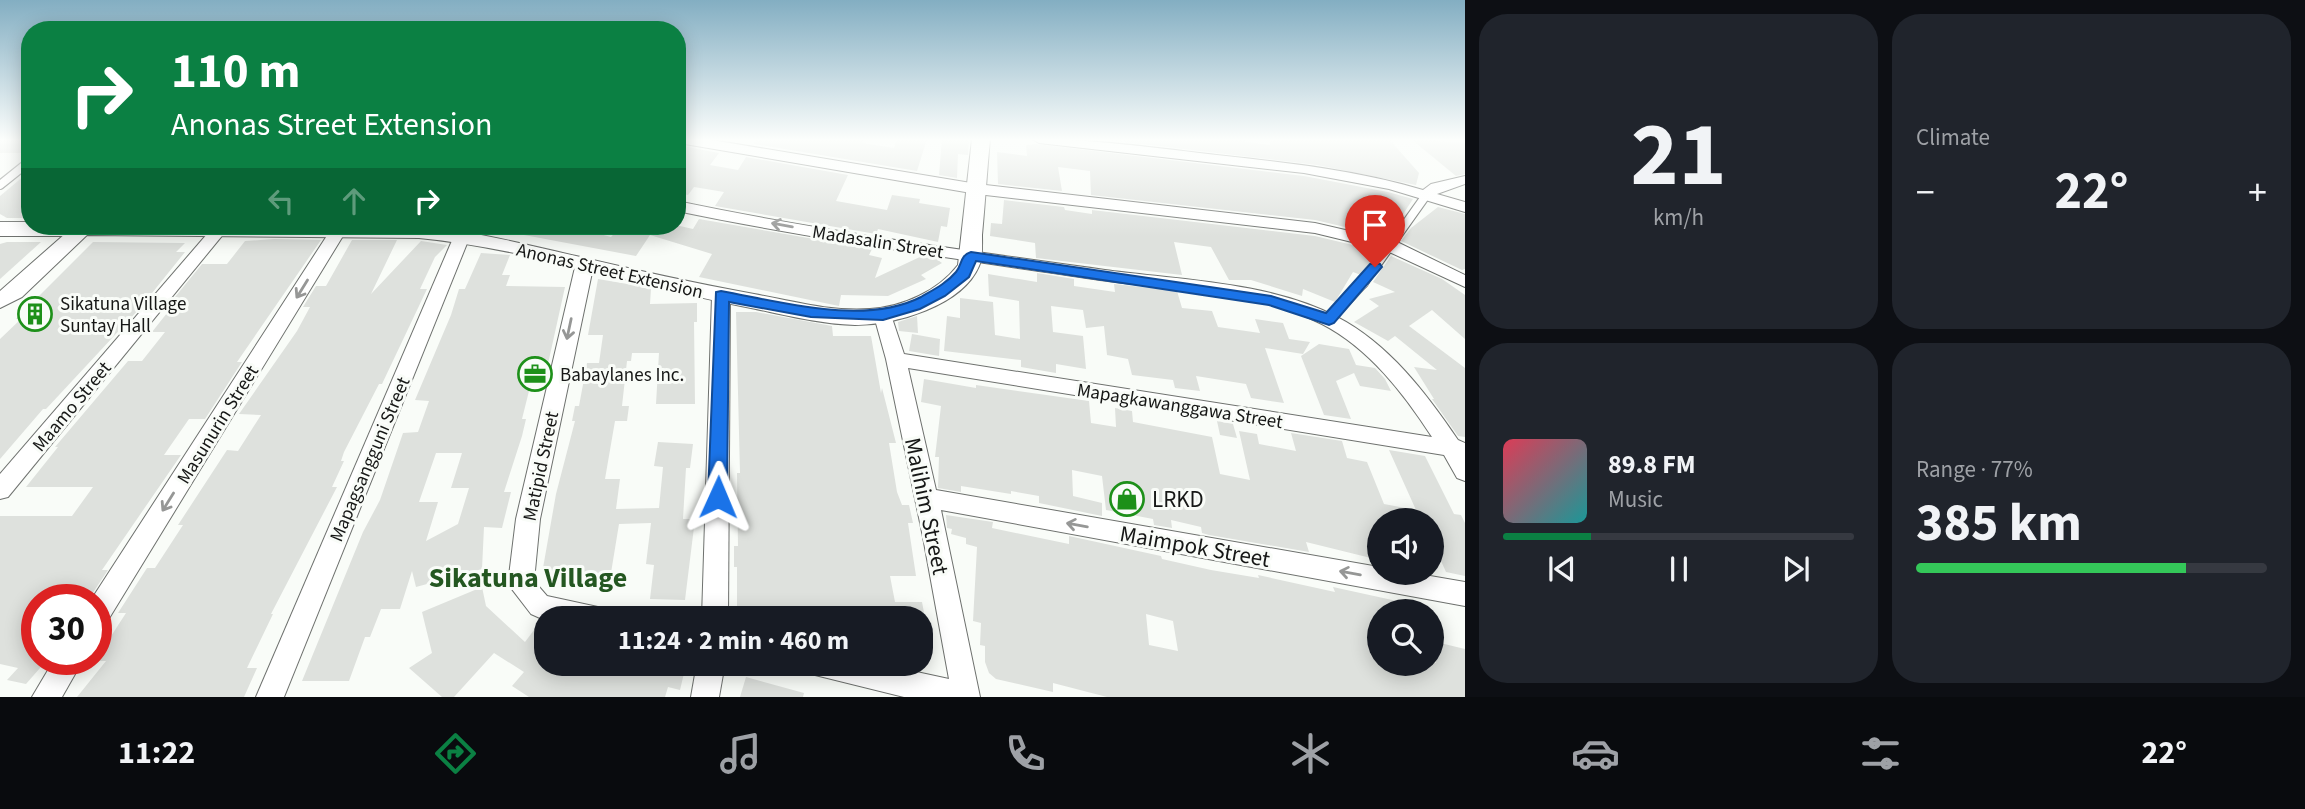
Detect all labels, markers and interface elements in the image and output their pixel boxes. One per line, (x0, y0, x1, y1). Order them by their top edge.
text: 110 m (171, 37, 300, 107)
icon: right (56, 49, 147, 140)
text: 21 (1630, 91, 1727, 220)
text: Anonas Street Extension (171, 102, 493, 148)
text: Climate (1916, 121, 1990, 154)
text: 22° (2055, 155, 2128, 229)
text: − (1916, 166, 1935, 220)
text: + (2248, 166, 2267, 220)
icon: left (262, 182, 300, 220)
icon: ahead (335, 182, 373, 220)
icon: right (408, 182, 446, 220)
pin (1345, 195, 1405, 267)
text: km/h (1653, 201, 1704, 234)
icon: arrive (1356, 206, 1394, 244)
one-way arrow (772, 218, 794, 231)
street label: Madasalin Street (810, 219, 946, 266)
street label: Anonas Street Extension (514, 237, 706, 306)
one-way arrow (294, 279, 309, 298)
place label: Sikatuna Village Suntay Hall (60, 291, 186, 340)
building icon: Sikatuna Village Suntay Hall (16, 295, 54, 333)
one-way arrow (561, 317, 575, 340)
office icon: Babaylanes Inc. (516, 355, 554, 393)
street label: Maamo Street (26, 356, 118, 458)
street label: Masunurin Street (171, 360, 266, 489)
place label: Babaylanes Inc. (560, 362, 684, 389)
street label: Mapagsangguni Street (323, 372, 418, 546)
street label: Mapagkawanggawa Street (1075, 377, 1285, 436)
street label: Matipid Street (517, 408, 566, 524)
street label: Malihim Street (896, 435, 957, 578)
text: 89.8 FM (1608, 446, 1696, 483)
text: Range · 77% (1916, 453, 2033, 486)
position arrow (681, 460, 755, 534)
shop icon: LRKD (1108, 480, 1146, 518)
place label: LRKD (1152, 483, 1204, 516)
text: Music (1608, 483, 1663, 516)
text: 385 km (1916, 487, 2082, 561)
one-way arrow (160, 492, 174, 512)
map controls (1367, 508, 1444, 676)
button: sound (1367, 508, 1444, 585)
street label: Maimpok Street (1117, 517, 1273, 576)
one-way arrow (1066, 518, 1089, 531)
icon: previous (1543, 550, 1581, 588)
icon: pause (1660, 550, 1698, 588)
icon: next (1777, 550, 1815, 588)
district label: Sikatuna Village (429, 558, 627, 598)
one-way arrow (1339, 566, 1361, 579)
speed limit sign: 30 (21, 584, 112, 675)
button: search (1367, 599, 1444, 676)
text: 11:24 · 2 min · 460 m (618, 622, 849, 659)
icon: directions (431, 729, 480, 778)
icon: music (716, 729, 765, 778)
icon: phone (1001, 729, 1050, 778)
icon: climate (1286, 729, 1335, 778)
icon: car (1571, 729, 1620, 778)
icon: filters (1856, 729, 1905, 778)
text: 11:22 (118, 730, 195, 776)
text: 22° (2141, 730, 2187, 776)

